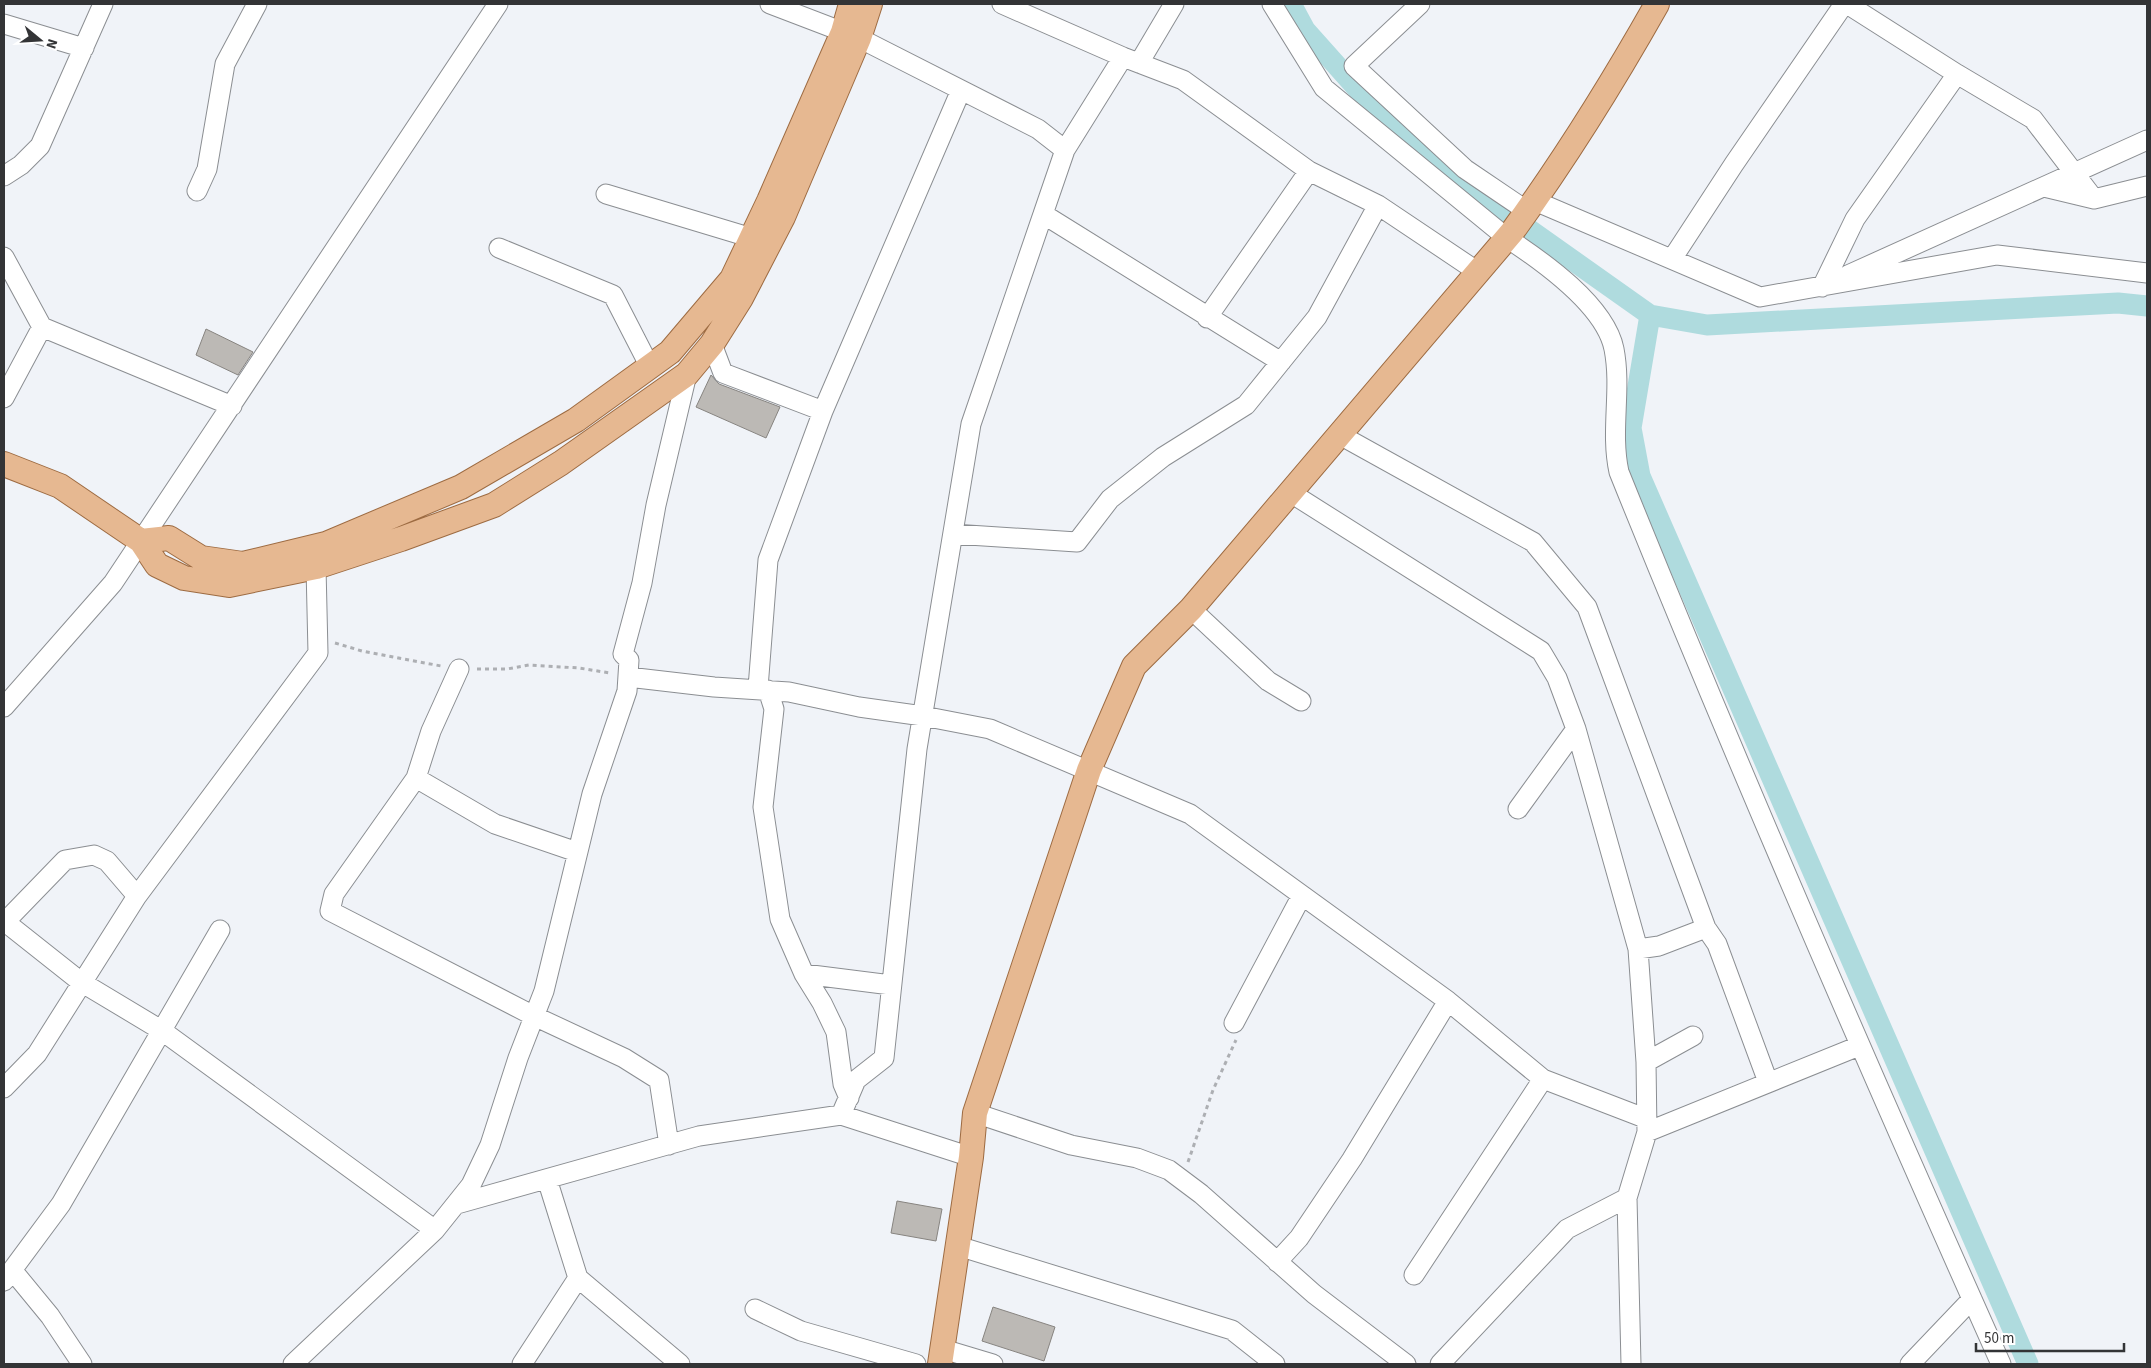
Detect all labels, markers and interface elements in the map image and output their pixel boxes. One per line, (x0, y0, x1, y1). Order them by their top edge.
north arrow (15, 15, 65, 65)
text: N (40, 36, 62, 51)
scale bar (1976, 1320, 2124, 1352)
text: 50 m (1984, 1328, 2014, 1349)

